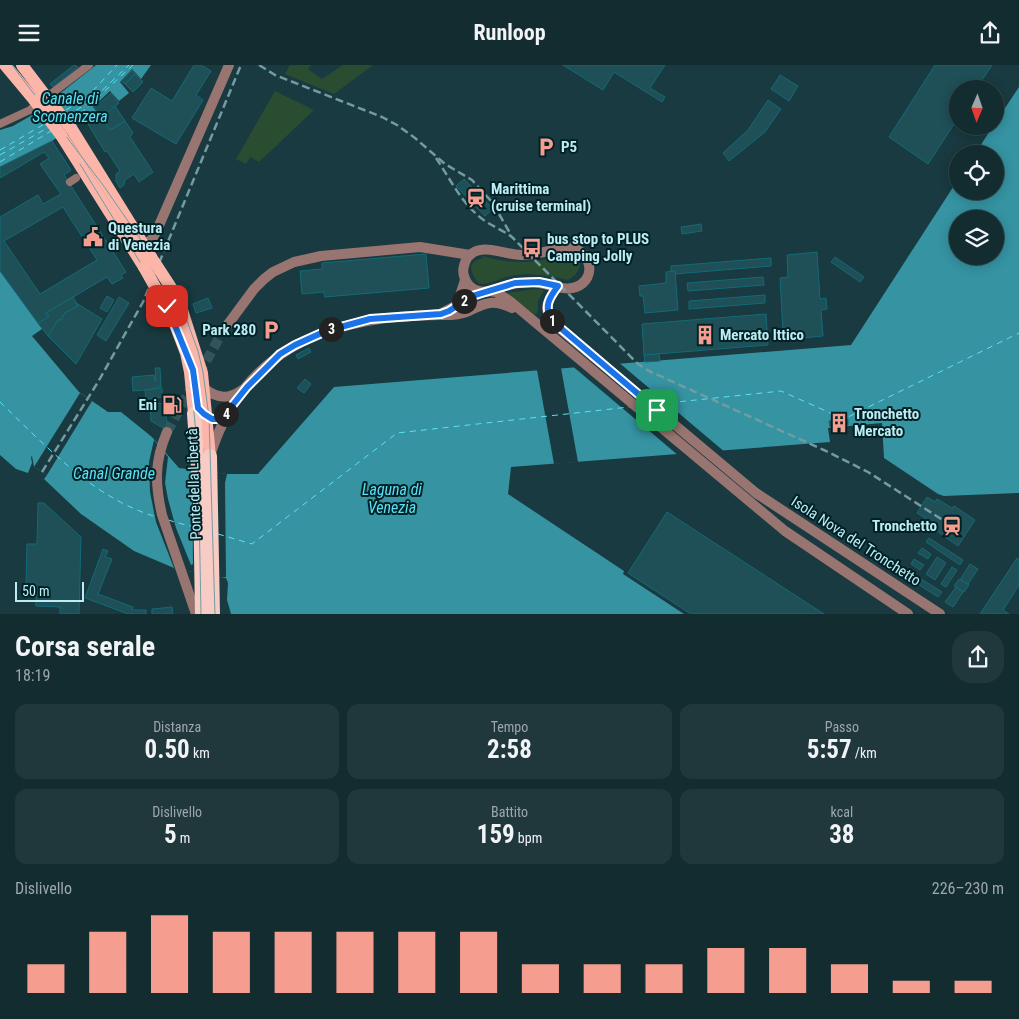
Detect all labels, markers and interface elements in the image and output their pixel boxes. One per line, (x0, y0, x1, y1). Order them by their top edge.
icon: menu (15, 19, 43, 47)
icon: share (976, 19, 1004, 47)
text: Runloop (473, 20, 546, 45)
north arrow (949, 80, 1004, 135)
map controls (949, 80, 1004, 265)
water label: Canale di Scomenzera (32, 89, 108, 126)
parking icon: P5 (535, 136, 557, 158)
place label: P5 (561, 138, 577, 156)
button: locate (949, 145, 1004, 200)
place label: Marittima (cruise terminal) (491, 180, 591, 215)
station icon: Marittima (cruise terminal) (465, 187, 487, 209)
button: layers (949, 210, 1004, 265)
place label: Questura di Venezia (108, 219, 170, 254)
public building icon: Questura di Venezia (82, 226, 104, 248)
place label: bus stop to PLUS Camping Jolly (547, 230, 649, 265)
bus stop icon: bus stop to PLUS Camping Jolly (521, 237, 543, 259)
pin (146, 285, 188, 327)
pin: 2 (452, 289, 476, 313)
icon: check (153, 292, 181, 320)
text: 2 (461, 293, 468, 309)
pin: 1 (540, 309, 564, 333)
text: 1 (549, 313, 556, 329)
pin: 3 (318, 317, 344, 341)
parking icon: Park 280 (260, 319, 282, 341)
place label: Park 280 (202, 321, 256, 339)
text: 3 (328, 321, 335, 337)
building icon: Mercato Ittico (694, 324, 716, 346)
place label: Mercato Ittico (720, 326, 804, 344)
pin (636, 389, 678, 431)
fuel station icon: Eni (161, 394, 183, 416)
place label: Eni (138, 396, 157, 414)
icon: arrive (643, 396, 671, 424)
pin: 4 (214, 401, 238, 427)
place label: Tronchetto Mercato (854, 405, 919, 440)
text: 4 (223, 406, 230, 422)
building icon: Tronchetto Mercato (828, 412, 850, 434)
street label: Ponte della Libertà (183, 428, 205, 540)
water label: Canal Grande (73, 464, 155, 483)
water label: Laguna di Venezia (362, 480, 422, 517)
street label: Isola Nova del Tronchetto (788, 492, 924, 590)
station icon: Tronchetto (941, 515, 963, 537)
place label: Tronchetto (872, 517, 937, 535)
scale bar (15, 579, 84, 602)
text: 50 m (22, 583, 50, 599)
text: Corsa serale (15, 630, 155, 663)
button: share (952, 631, 1004, 683)
text: 18:19 (15, 666, 50, 685)
text: Distanza (153, 719, 201, 735)
text: Tempo (491, 719, 528, 735)
text: Passo (825, 719, 859, 735)
text: 0.50 (145, 735, 190, 764)
text: 2:58 (487, 735, 532, 764)
text: 5:57 (807, 735, 852, 764)
text: km (190, 745, 210, 761)
text: /km (852, 745, 877, 761)
text: Dislivello (152, 804, 202, 820)
text: Battito (491, 804, 528, 820)
text: kcal (831, 804, 853, 820)
text: 5 (164, 820, 177, 849)
text: 159 (477, 820, 515, 849)
text: 38 (829, 820, 854, 849)
text: m (177, 830, 190, 846)
text: bpm (515, 830, 542, 846)
text: Dislivello (15, 879, 72, 898)
text: 226–230 m (932, 879, 1004, 898)

